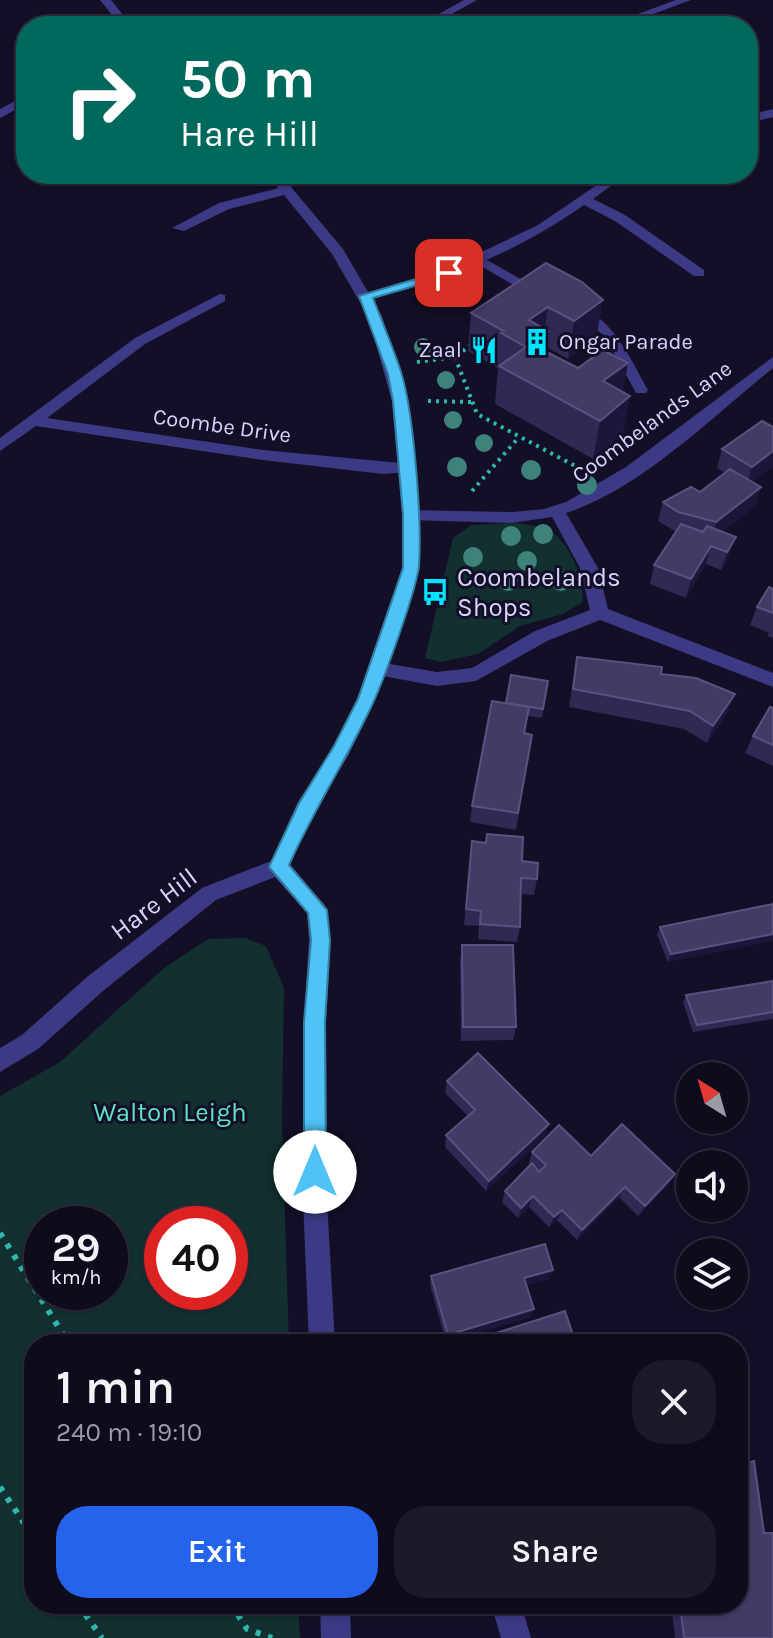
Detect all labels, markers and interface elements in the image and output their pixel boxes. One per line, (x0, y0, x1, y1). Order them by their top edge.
text: 50 m (180, 46, 315, 111)
icon: right (48, 48, 152, 152)
text: Hare Hill (180, 113, 319, 155)
pin (415, 239, 483, 307)
icon: arrive (427, 251, 471, 295)
building icon: Ongar Parade (522, 327, 552, 357)
place label: Ongar Parade (559, 329, 693, 355)
restaurant icon: Zaal (469, 335, 499, 365)
place label: Zaal (419, 337, 462, 363)
street label: Coombelands Lane (567, 355, 737, 489)
street label: Coombe Drive (151, 403, 293, 449)
place label: Coombelands Shops (457, 562, 621, 623)
bus stop icon: Coombelands Shops (420, 577, 450, 607)
street label: Hare Hill (105, 861, 203, 947)
north arrow (676, 1062, 748, 1134)
map controls (676, 1062, 748, 1310)
park label: Walton Leigh (93, 1097, 247, 1128)
position arrow (273, 1130, 357, 1214)
button: sound (676, 1150, 748, 1222)
speed limit sign: 40 (144, 1206, 248, 1310)
text: 29 (52, 1224, 100, 1271)
button: layers (676, 1238, 748, 1310)
text: km/h (51, 1266, 101, 1289)
text: 1 min (56, 1359, 175, 1415)
button: close (632, 1360, 716, 1444)
text: 240 m · 19:10 (56, 1417, 202, 1448)
button: Exit (56, 1506, 378, 1598)
button: Share (394, 1506, 716, 1598)

